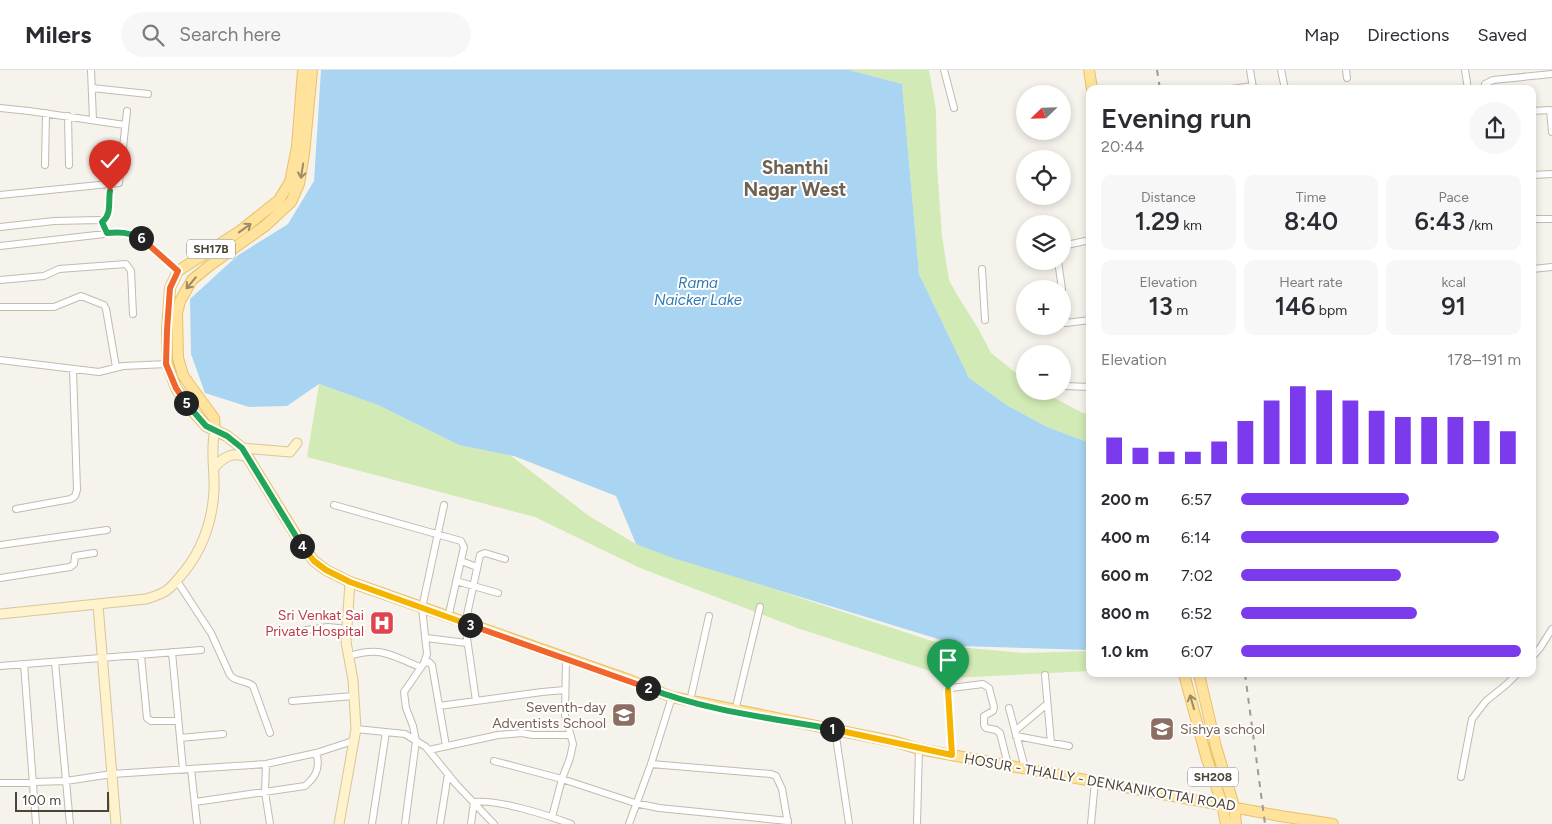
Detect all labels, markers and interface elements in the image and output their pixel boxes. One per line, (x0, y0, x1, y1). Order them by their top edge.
search box (121, 12, 471, 57)
text: Milers (25, 20, 91, 49)
icon: search (139, 21, 167, 49)
text: Search here (179, 23, 281, 46)
text: Map (1304, 24, 1339, 46)
text: Directions (1367, 24, 1449, 46)
text: Saved (1477, 24, 1527, 46)
north arrow (1016, 85, 1071, 140)
map controls (1016, 85, 1071, 400)
text: Evening run (1101, 101, 1252, 135)
button: share (1469, 102, 1521, 154)
text: 20:44 (1101, 137, 1144, 156)
pin (89, 140, 131, 191)
icon: check (96, 147, 124, 175)
button: locate (1016, 150, 1071, 205)
district label: Shanthi Nagar West (743, 156, 847, 201)
one-way arrow (296, 162, 306, 178)
text: Distance (1141, 189, 1196, 206)
text: Time (1296, 189, 1326, 206)
text: Pace (1439, 189, 1469, 206)
text: 1.29 (1135, 206, 1180, 236)
text: 8:40 (1284, 206, 1338, 236)
text: 6:43 (1414, 206, 1465, 236)
button: layers (1016, 215, 1071, 270)
text: km (1180, 217, 1202, 234)
text: /km (1465, 217, 1493, 234)
one-way arrow (238, 223, 252, 233)
pin: 6 (128, 226, 154, 250)
text: 6 (137, 230, 146, 247)
road number: SH17B (187, 240, 235, 258)
water label: Rama Naicker Lake (654, 274, 742, 309)
text: Elevation (1140, 274, 1197, 291)
text: Heart rate (1279, 274, 1343, 291)
text: kcal (1441, 274, 1466, 291)
one-way arrow (186, 276, 197, 289)
button: + (1016, 280, 1071, 335)
text: 13 (1149, 291, 1173, 321)
text: 146 (1275, 291, 1315, 321)
text: 91 (1441, 291, 1466, 321)
text: m (1173, 302, 1188, 319)
text: bpm (1315, 302, 1347, 319)
button: − (1016, 345, 1071, 400)
text: Elevation (1101, 350, 1167, 369)
text: 178–191 m (1447, 350, 1521, 369)
pin: 5 (174, 390, 198, 416)
text: 5 (182, 395, 191, 412)
text: 200 m (1101, 490, 1149, 509)
text: 6:57 (1181, 490, 1212, 509)
text: 400 m (1101, 528, 1150, 547)
text: 6:14 (1181, 528, 1211, 547)
pin: 4 (290, 534, 314, 558)
text: 4 (298, 538, 307, 555)
text: 600 m (1101, 566, 1149, 585)
text: 7:02 (1181, 566, 1213, 585)
text: 800 m (1101, 604, 1149, 623)
text: 6:52 (1181, 604, 1212, 623)
place label: Sri Venkat Sai Private Hospital (265, 607, 364, 640)
hospital icon: Sri Venkat Sai Private Hospital (369, 610, 395, 636)
pin: 3 (458, 612, 482, 638)
text: 3 (467, 617, 474, 634)
pin (927, 639, 969, 690)
text: 1.0 km (1101, 642, 1148, 661)
text: 6:07 (1181, 642, 1213, 661)
icon: arrive (934, 646, 962, 674)
pin: 2 (636, 676, 660, 700)
text: 2 (644, 680, 653, 697)
one-way arrow (1187, 695, 1196, 711)
place label: Seventh-day Adventists School (492, 699, 607, 732)
school or university icon: Seventh-day Adventists School (611, 702, 637, 728)
pin: 1 (820, 716, 844, 742)
school or university icon: Sishya school (1149, 716, 1175, 742)
text: 1 (830, 721, 835, 738)
place label: Sishya school (1180, 721, 1265, 738)
street label: HOSUR - THALLY - DENKANIKOTTAI ROAD (963, 750, 1237, 815)
road number: SH208 (1188, 768, 1238, 786)
scale bar (15, 789, 109, 812)
text: 100 m (22, 792, 61, 809)

